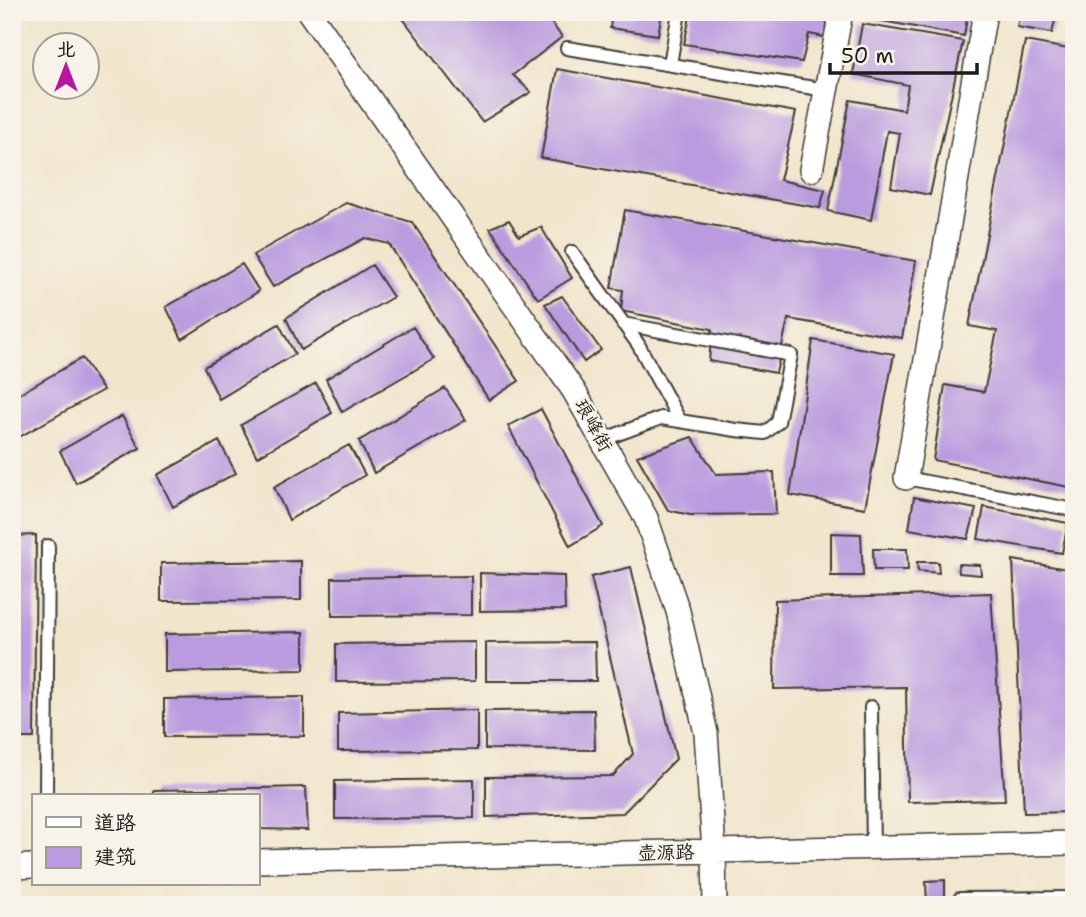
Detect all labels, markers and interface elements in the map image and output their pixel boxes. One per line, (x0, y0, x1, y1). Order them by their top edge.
north arrow (32, 32, 102, 102)
scale bar (830, 32, 978, 76)
text: 北 (56, 37, 76, 62)
text: 50 m (841, 42, 894, 70)
street label: 琅峰街 (569, 394, 618, 456)
legend (32, 794, 259, 886)
text: 道路 (94, 809, 136, 837)
street label: 壶源路 (637, 840, 695, 865)
text: 建筑 (94, 843, 136, 871)

